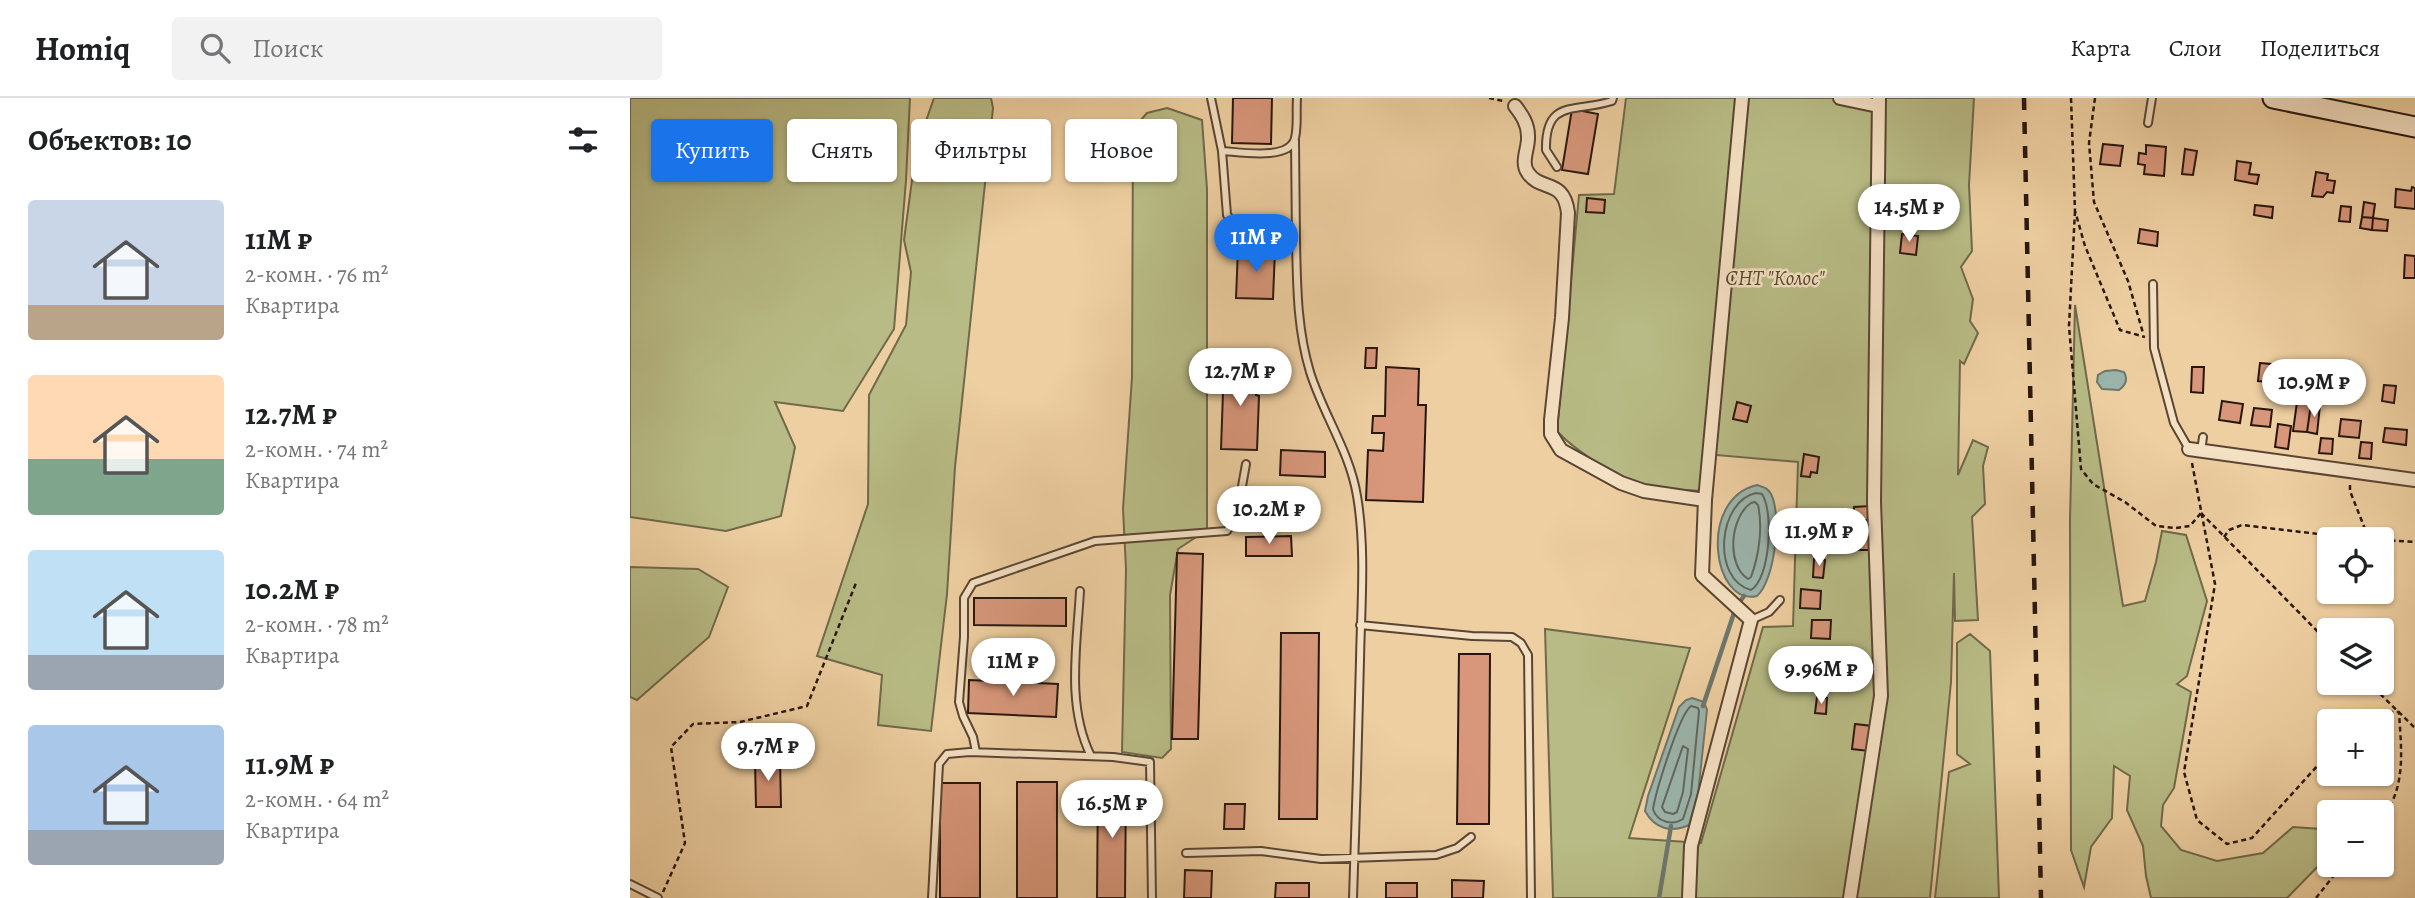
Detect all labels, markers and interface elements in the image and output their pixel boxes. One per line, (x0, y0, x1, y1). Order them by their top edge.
search box (172, 17, 662, 80)
text: Homiq (35, 26, 130, 71)
icon: search (196, 29, 234, 67)
text: Поиск (252, 31, 323, 66)
text: Карта (2070, 32, 2131, 64)
text: Слои (2169, 32, 2222, 64)
text: Поделиться (2260, 32, 2380, 64)
chip: Купить (651, 119, 773, 182)
chip: Снять (787, 119, 897, 182)
chip: Фильтры (911, 119, 1051, 182)
chip: Новое (1065, 119, 1177, 182)
text: Объектов: 10 (28, 120, 191, 160)
icon: filters (564, 121, 602, 159)
pin: 14.5M ₽ (1844, 184, 1974, 244)
text: 14.5M ₽ (1874, 191, 1944, 222)
pin: 11M ₽ (1207, 214, 1305, 274)
text: 11M ₽ (245, 219, 312, 259)
text: 11M ₽ (1230, 221, 1282, 252)
icon: home (84, 228, 168, 312)
text: 2-комн. · 76 m² (245, 259, 388, 290)
park label: СНТ "Колос" (1725, 264, 1826, 292)
text: Квартира (245, 290, 340, 321)
pin: 12.7M ₽ (1175, 348, 1305, 408)
text: 12.7M ₽ (1205, 355, 1275, 386)
pin: 10.9M ₽ (2249, 360, 2379, 419)
text: 10.9M ₽ (2278, 366, 2350, 397)
text: 12.7M ₽ (245, 394, 337, 434)
icon: home (84, 403, 168, 487)
text: 2-комн. · 74 m² (245, 434, 388, 465)
text: Квартира (245, 465, 340, 496)
pin: 10.2M ₽ (1204, 486, 1334, 546)
text: 10.2M ₽ (1233, 493, 1305, 524)
pin: 11.9M ₽ (1754, 508, 1884, 568)
text: 11.9M ₽ (1785, 515, 1853, 546)
map controls (2317, 527, 2394, 877)
button: locate (2317, 527, 2394, 604)
text: 10.2M ₽ (245, 569, 339, 609)
icon: home (84, 578, 168, 662)
text: 2-комн. · 78 m² (245, 609, 389, 640)
button: layers (2317, 618, 2394, 695)
pin: 11M ₽ (964, 638, 1062, 698)
text: Квартира (245, 640, 340, 671)
text: 11M ₽ (987, 645, 1039, 676)
pin: 9.96M ₽ (1756, 646, 1886, 706)
text: 9.96M ₽ (1784, 653, 1858, 684)
button: + (2317, 709, 2394, 786)
pin: 9.7M ₽ (711, 724, 825, 783)
text: 9.7M ₽ (737, 730, 799, 761)
text: 11.9M ₽ (245, 744, 334, 784)
icon: home (84, 753, 168, 837)
pin: 16.5M ₽ (1047, 780, 1177, 840)
text: 2-комн. · 64 m² (245, 784, 389, 815)
text: 16.5M ₽ (1077, 787, 1147, 818)
button: − (2317, 800, 2394, 877)
text: Квартира (245, 815, 340, 846)

